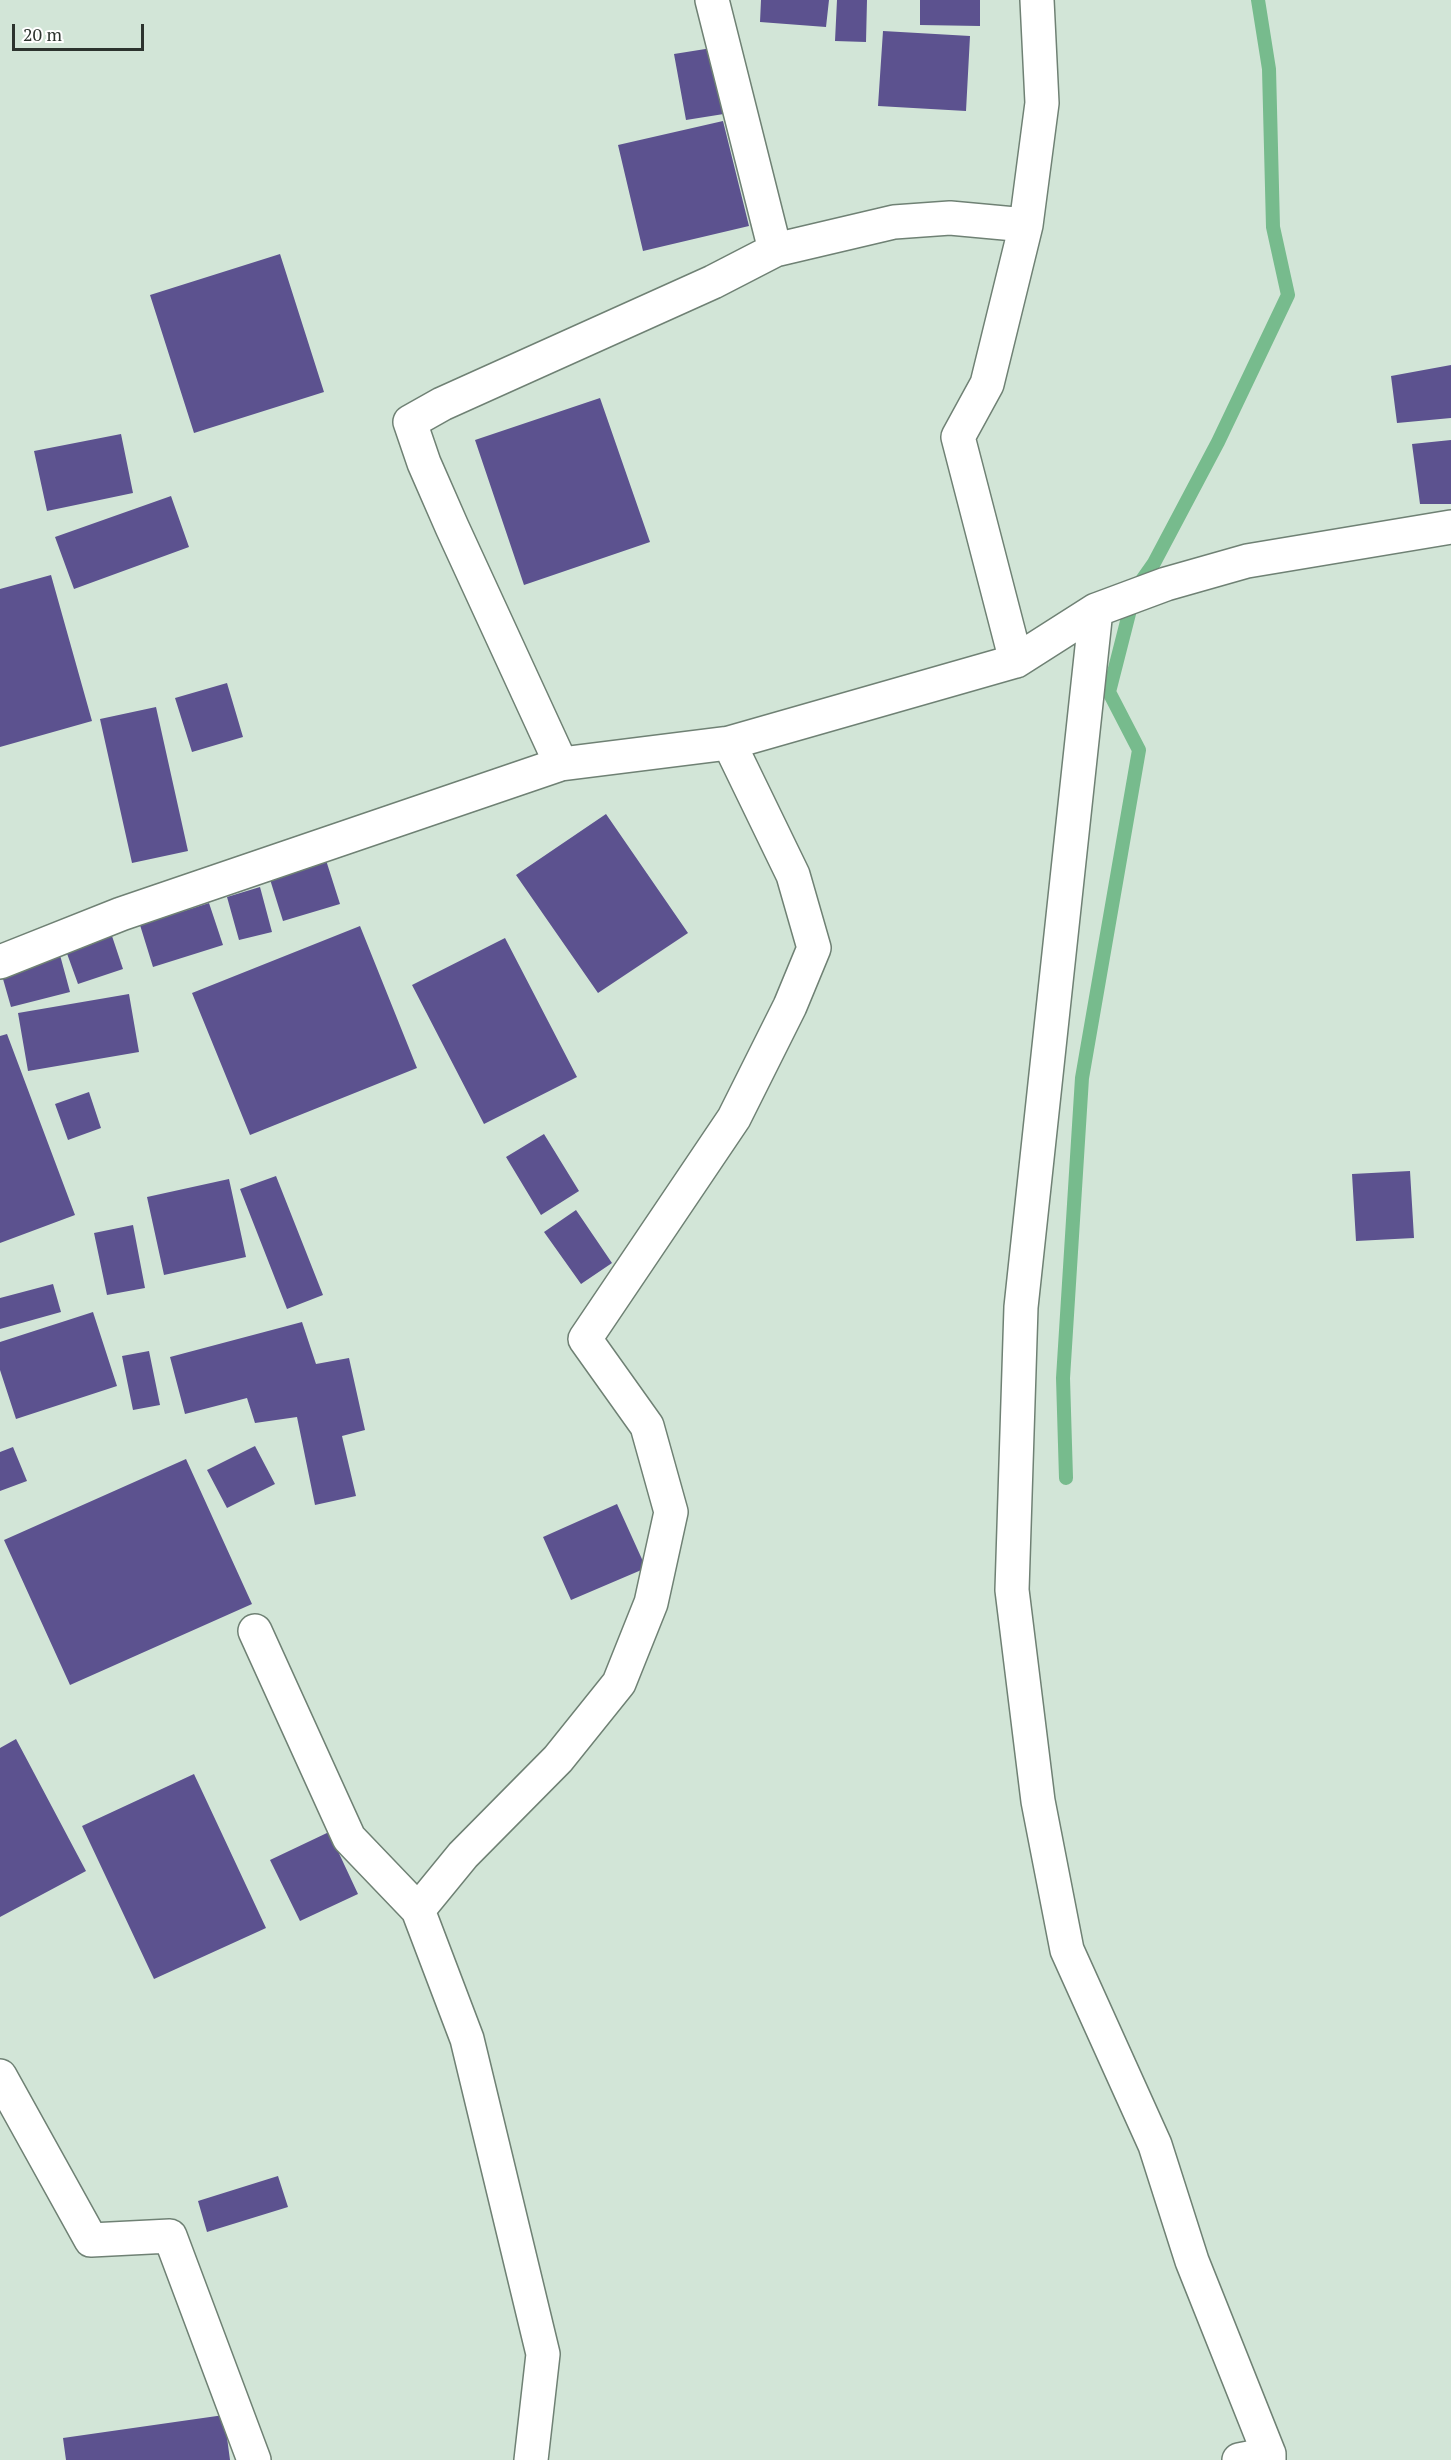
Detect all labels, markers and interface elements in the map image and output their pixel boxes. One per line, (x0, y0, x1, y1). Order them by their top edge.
scale bar (15, 12, 147, 50)
text: 20 m (23, 22, 62, 46)

